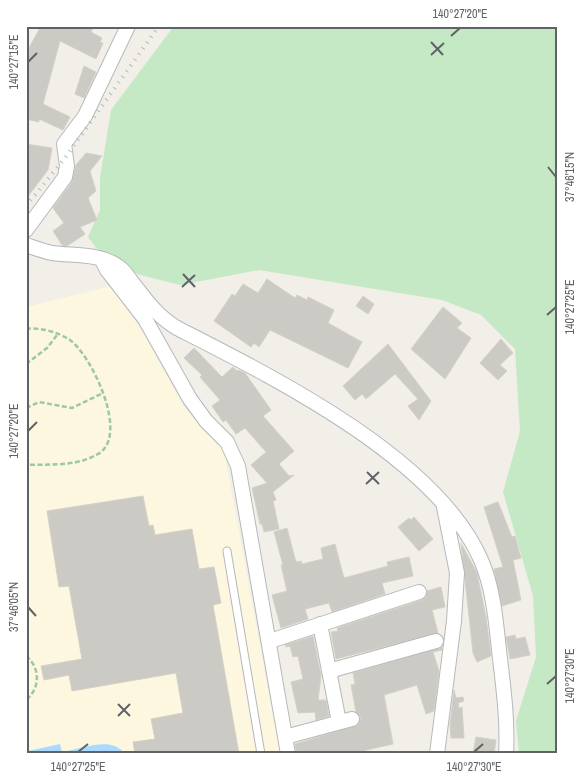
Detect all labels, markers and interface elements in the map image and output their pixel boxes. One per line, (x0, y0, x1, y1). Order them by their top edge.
text: 140°27'20"E (432, 6, 488, 22)
text: 140°27'15"E (6, 34, 22, 90)
text: 37°46'15"N (562, 152, 578, 202)
text: 140°27'25"E (562, 279, 578, 335)
text: 140°27'20"E (6, 403, 22, 459)
text: 37°46'05"N (6, 582, 22, 632)
text: 140°27'30"E (562, 648, 578, 704)
text: 140°27'25"E (50, 759, 106, 775)
text: 140°27'30"E (446, 759, 502, 775)

